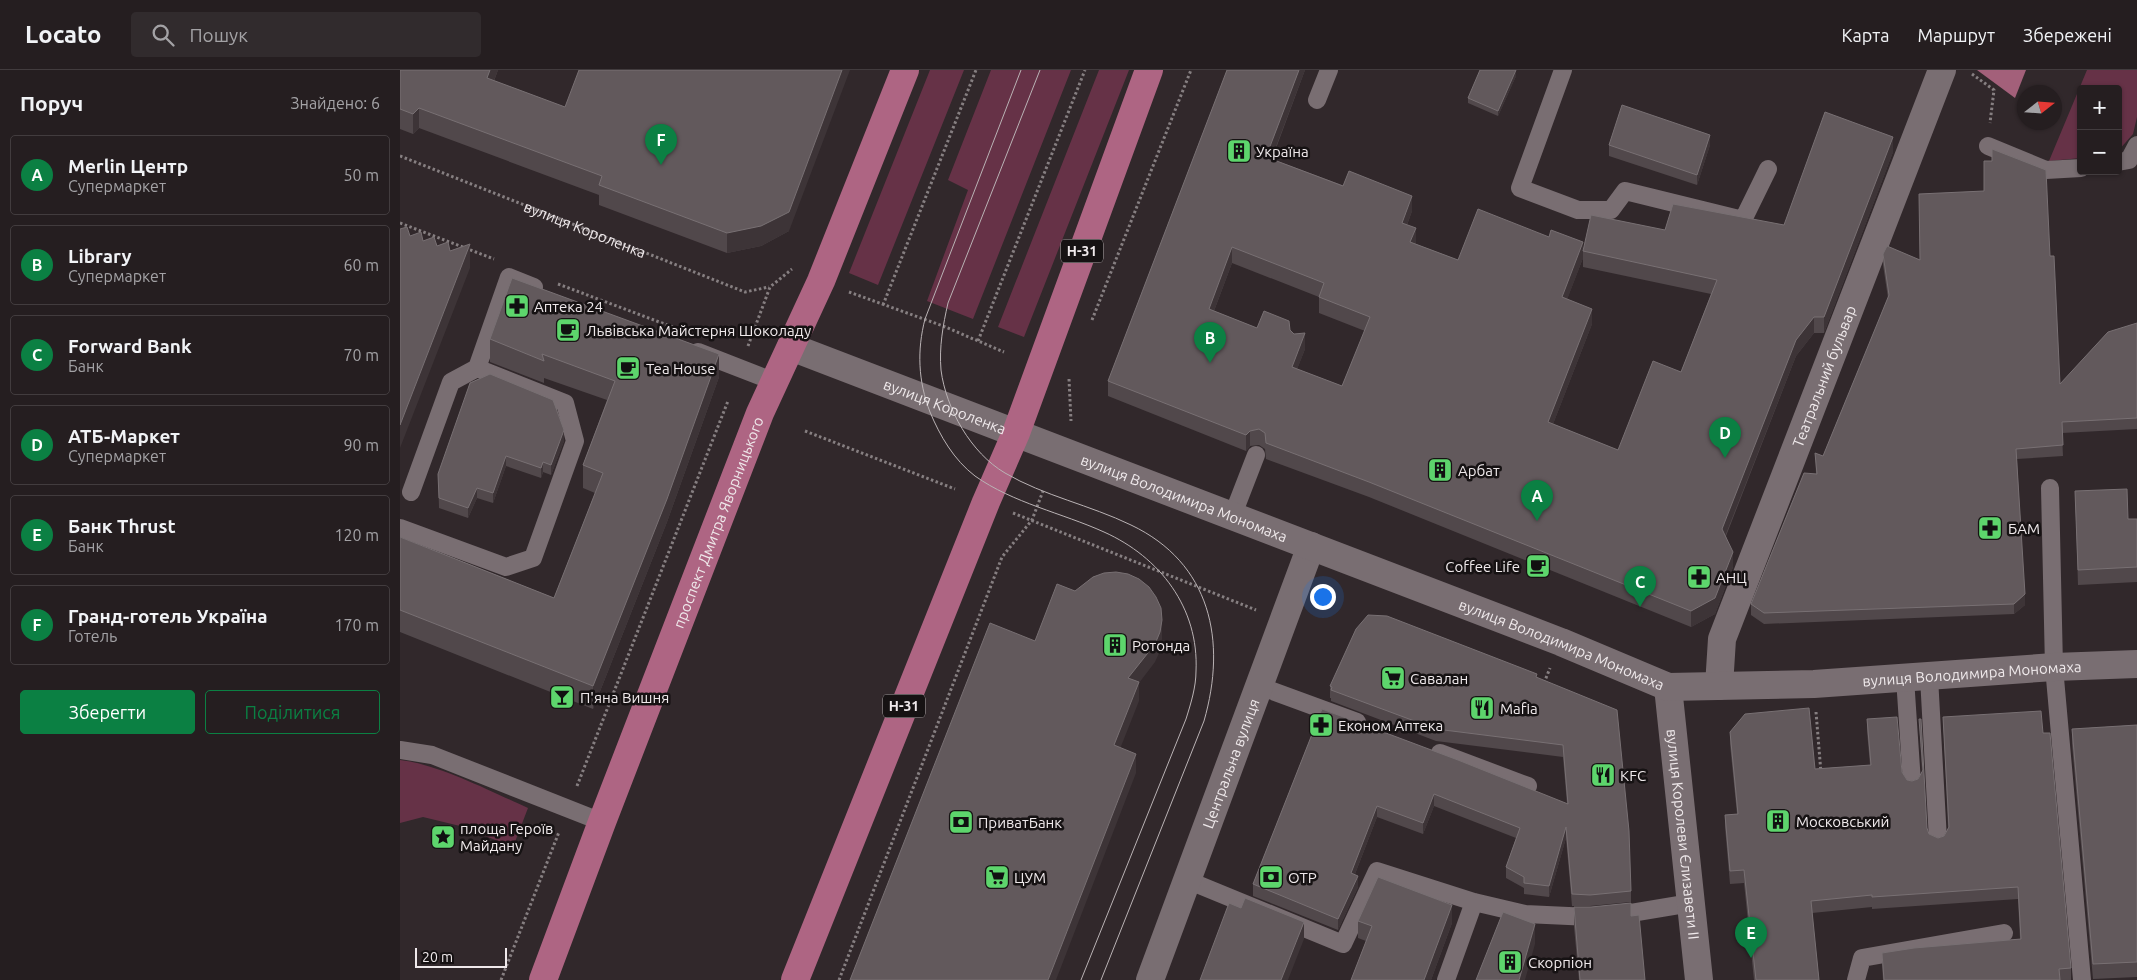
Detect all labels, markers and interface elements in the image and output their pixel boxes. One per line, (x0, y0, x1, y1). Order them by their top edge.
search box (131, 12, 481, 57)
text: Locato (25, 21, 101, 48)
icon: search (149, 21, 177, 49)
text: Пошук (189, 24, 248, 46)
text: Карта (1841, 25, 1889, 45)
text: Маршрут (1917, 25, 1995, 45)
text: Збережені (2023, 25, 2112, 45)
north arrow (2017, 85, 2062, 130)
map controls (2077, 85, 2122, 175)
button: + (2077, 85, 2122, 130)
text: Поруч (20, 91, 83, 115)
text: Знайдено: 6 (291, 94, 380, 112)
pin: F (645, 124, 677, 165)
button: − (2077, 130, 2122, 175)
building icon: Україна (1226, 138, 1252, 164)
place label: Україна (1256, 143, 1309, 160)
text: Merlin Центр (68, 155, 188, 177)
text: A (31, 166, 43, 184)
text: 50 m (343, 166, 379, 184)
text: Супермаркет (68, 177, 166, 195)
street label: вулиця Короленка (522, 197, 649, 261)
road number: Н-31 (1061, 240, 1103, 262)
text: Library (68, 245, 132, 267)
text: B (32, 256, 42, 274)
text: 60 m (343, 256, 379, 274)
text: Супермаркет (68, 267, 166, 285)
pharmacy icon: Аптека 24 (504, 293, 530, 319)
place label: Аптека 24 (534, 298, 603, 315)
street label: Театральний бульвар (1789, 303, 1859, 449)
cafe icon: Львівська Майстерня Шоколаду (555, 317, 581, 343)
place label: Львівська Майстерня Шоколаду (586, 322, 811, 339)
pin: B (1194, 322, 1226, 363)
text: Forward Bank (68, 335, 192, 357)
text: C (32, 346, 42, 364)
text: 70 m (343, 346, 379, 364)
cafe icon: Tea House (615, 355, 641, 381)
text: Банк (68, 357, 104, 375)
place label: Tea House (646, 360, 716, 377)
street label: вулиця Короленка (881, 375, 1009, 437)
street label: проспект Дмитра Яворницького (669, 414, 766, 630)
pin: D (1709, 417, 1741, 458)
text: АТБ-Маркет (68, 425, 180, 447)
text: D (31, 436, 43, 454)
text: 90 m (343, 436, 379, 454)
text: Супермаркет (68, 447, 166, 465)
street label: вулиця Володимира Мономаха (1078, 450, 1290, 545)
building icon: Арбат (1427, 457, 1453, 483)
place label: Арбат (1458, 462, 1500, 479)
pin: A (1521, 480, 1553, 521)
text: Банк Thrust (68, 515, 176, 537)
pharmacy icon: БАМ (1977, 515, 2003, 541)
place label: БАМ (2008, 520, 2040, 537)
text: E (32, 526, 42, 544)
text: 120 m (334, 526, 379, 544)
text: Банк (68, 537, 104, 555)
cafe icon: Coffee Life (1525, 553, 1551, 579)
place label: Coffee Life (1445, 558, 1520, 575)
pharmacy icon: АНЦ (1686, 564, 1712, 590)
pin: C (1624, 566, 1656, 607)
place label: АНЦ (1716, 569, 1747, 586)
your location (1310, 584, 1336, 610)
street label: вулиця Володимира Мономаха (1457, 595, 1667, 693)
text: Гранд-готель Україна (68, 605, 268, 627)
text: F (33, 616, 42, 634)
text: 170 m (334, 616, 379, 634)
text: Готель (68, 627, 117, 645)
building icon: Ротонда (1102, 632, 1128, 658)
place label: Ротонда (1132, 637, 1190, 654)
street label: вулиця Володимира Мономаха (1862, 658, 2082, 689)
supermarket icon: Савалан (1380, 665, 1406, 691)
place label: Савалан (1410, 670, 1468, 687)
bar icon: П'яна Вишня (549, 684, 575, 710)
place label: П'яна Вишня (580, 689, 669, 706)
button: Зберегти (20, 690, 195, 734)
button: Поділитися (205, 690, 380, 734)
road number: Н-31 (883, 694, 925, 718)
restaurant icon: Mafia (1469, 695, 1495, 721)
street label: Центральна вулиця (1199, 696, 1262, 831)
place label: Mafia (1500, 700, 1538, 717)
pharmacy icon: Економ Аптека (1308, 712, 1334, 738)
place label: Економ Аптека (1338, 717, 1443, 734)
street label: вулиця Королеви Єлизавети ІІ (1664, 728, 1703, 940)
restaurant icon: KFC (1590, 762, 1616, 788)
place label: KFC (1620, 767, 1646, 784)
building icon: Московський (1765, 808, 1791, 834)
bank icon: ПриватБанк (948, 809, 974, 835)
place label: Московський (1796, 813, 1890, 830)
place label: ПриватБанк (978, 814, 1062, 831)
place label: площа Героїв Майдану (460, 820, 553, 854)
place icon: площа Героїв Майдану (430, 824, 456, 850)
supermarket icon: ЦУМ (984, 864, 1010, 890)
bank icon: OTP (1258, 864, 1284, 890)
place label: ЦУМ (1014, 869, 1046, 886)
place label: OTP (1288, 869, 1317, 886)
pin: E (1735, 917, 1767, 958)
scale bar (415, 945, 508, 968)
text: 20 m (422, 949, 453, 965)
building icon: Скорпіон (1497, 949, 1523, 975)
place label: Скорпіон (1528, 954, 1592, 971)

